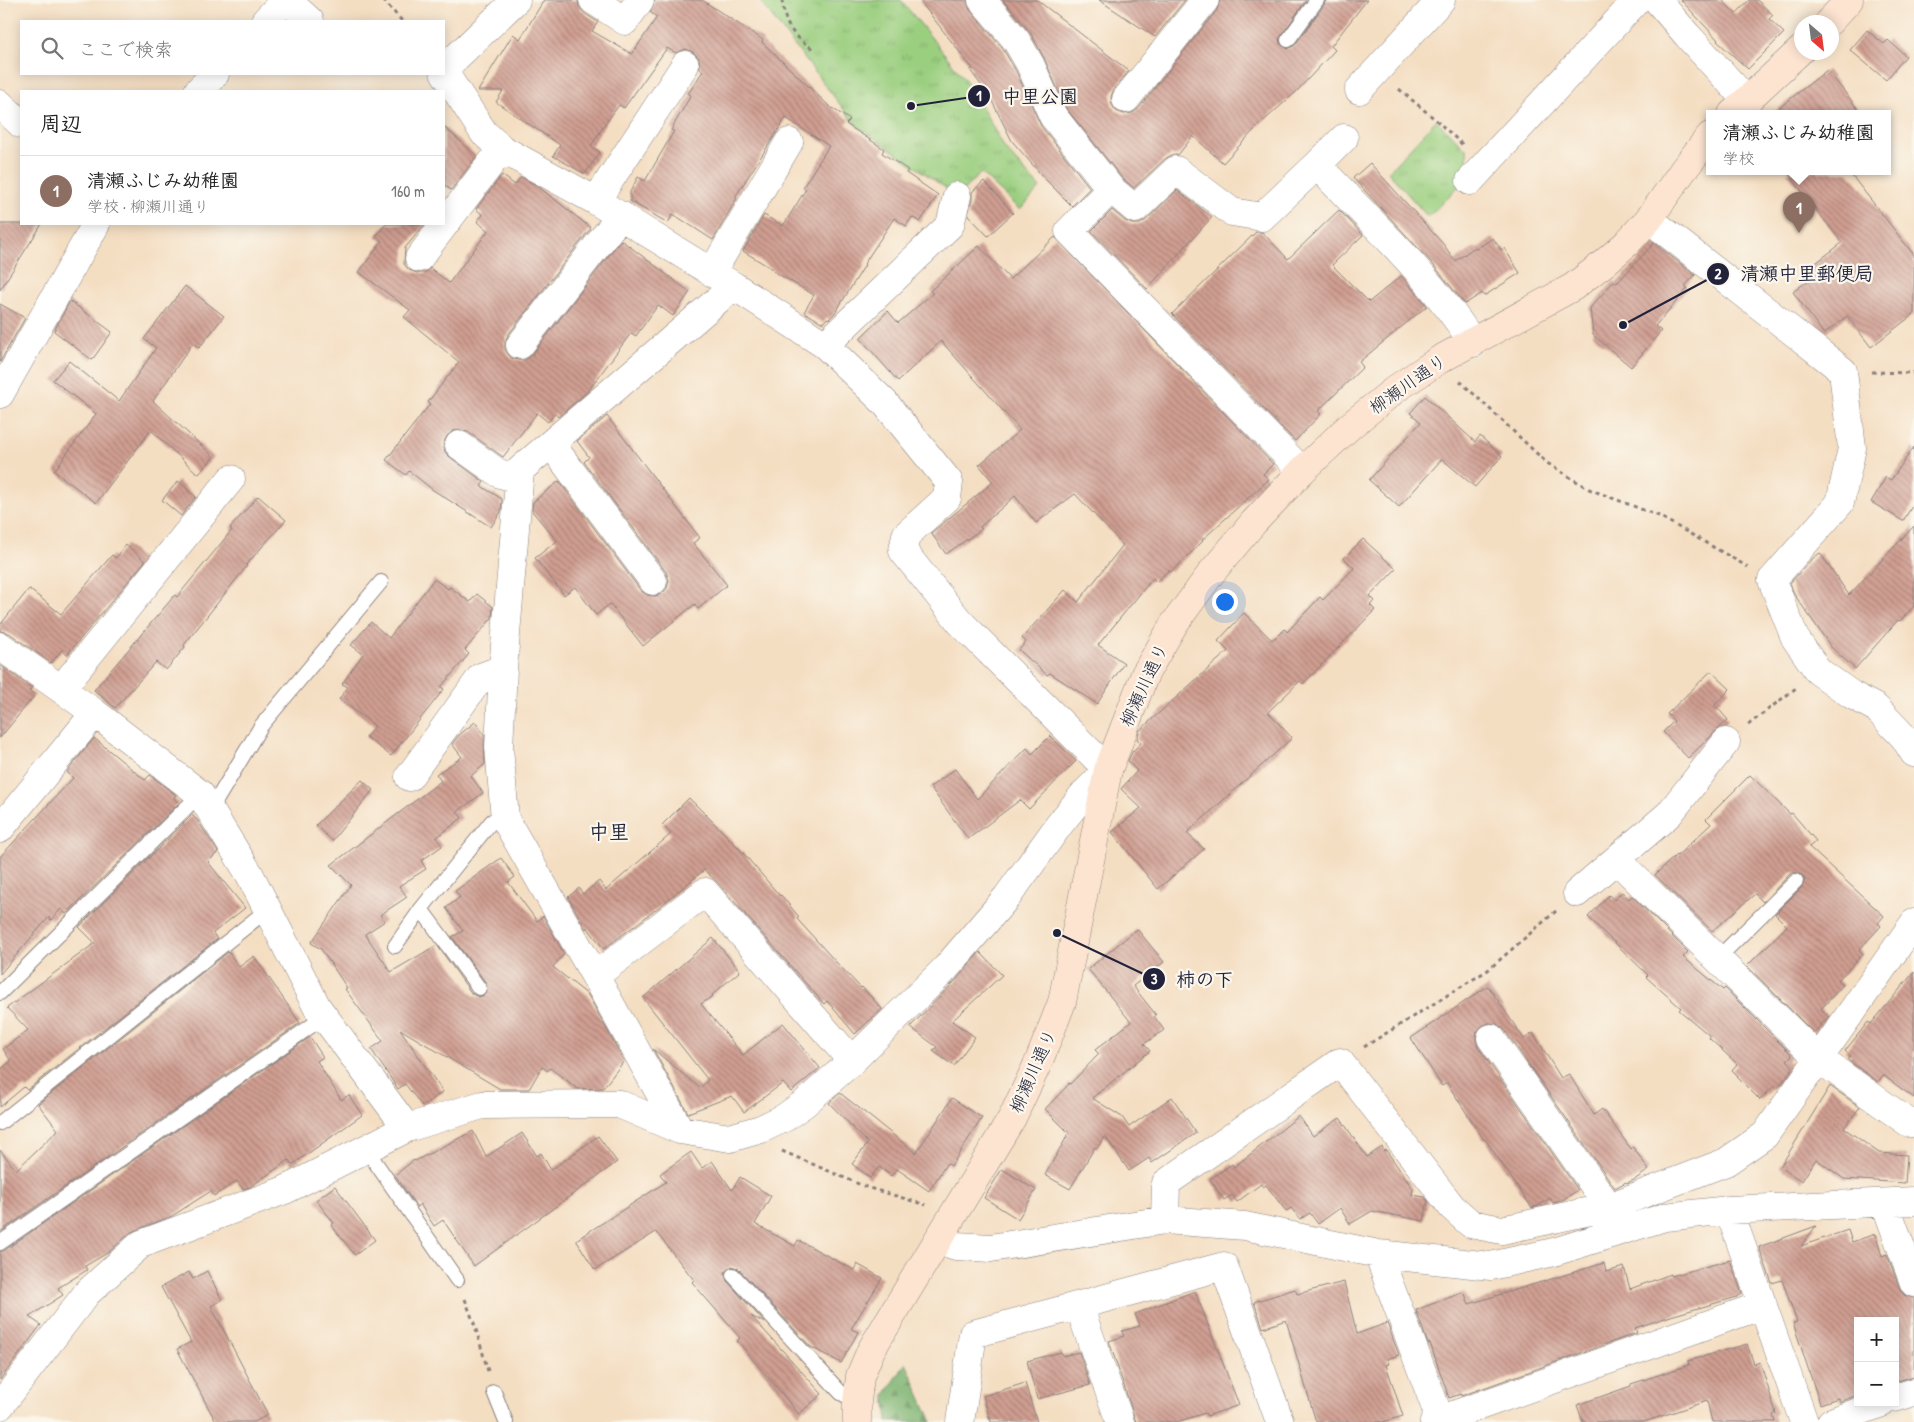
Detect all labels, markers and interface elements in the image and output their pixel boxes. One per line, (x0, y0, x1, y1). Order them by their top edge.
north arrow (1794, 15, 1839, 60)
search box (20, 20, 445, 75)
icon: search (38, 34, 66, 62)
text: ここで検索 (78, 36, 173, 62)
callout: 中里公園 (967, 79, 1088, 113)
text: 中里公園 (1002, 83, 1078, 109)
text: 1 (976, 85, 982, 106)
text: 周辺 (40, 109, 82, 138)
popup (1706, 110, 1891, 175)
text: 清瀬ふじみ幼稚園 (1722, 119, 1875, 145)
text: 学校 (1722, 147, 1755, 169)
text: 清瀬ふじみ幼稚園 (87, 167, 239, 193)
text: 1 (53, 180, 59, 202)
text: 160 m (391, 180, 425, 202)
pin: 1 (1783, 192, 1815, 233)
text: 学校 · 柳瀬川通り (87, 195, 210, 217)
callout: 清瀬中里郵便局 (1705, 257, 1883, 291)
text: 清瀬中里郵便局 (1740, 260, 1874, 286)
text: 2 (1714, 263, 1722, 284)
street label: 柳瀬川通り (1364, 348, 1452, 420)
your location (1212, 589, 1238, 615)
street label: 柳瀬川通り (1113, 639, 1174, 731)
district label: 中里 (589, 818, 629, 845)
callout: 柿の下 (1141, 962, 1243, 996)
text: 柿の下 (1176, 966, 1234, 992)
text: 3 (1151, 968, 1158, 989)
street label: 柳瀬川通り (1003, 1025, 1062, 1117)
map controls (1854, 1317, 1899, 1407)
button: + (1854, 1317, 1899, 1362)
button: − (1854, 1362, 1899, 1407)

